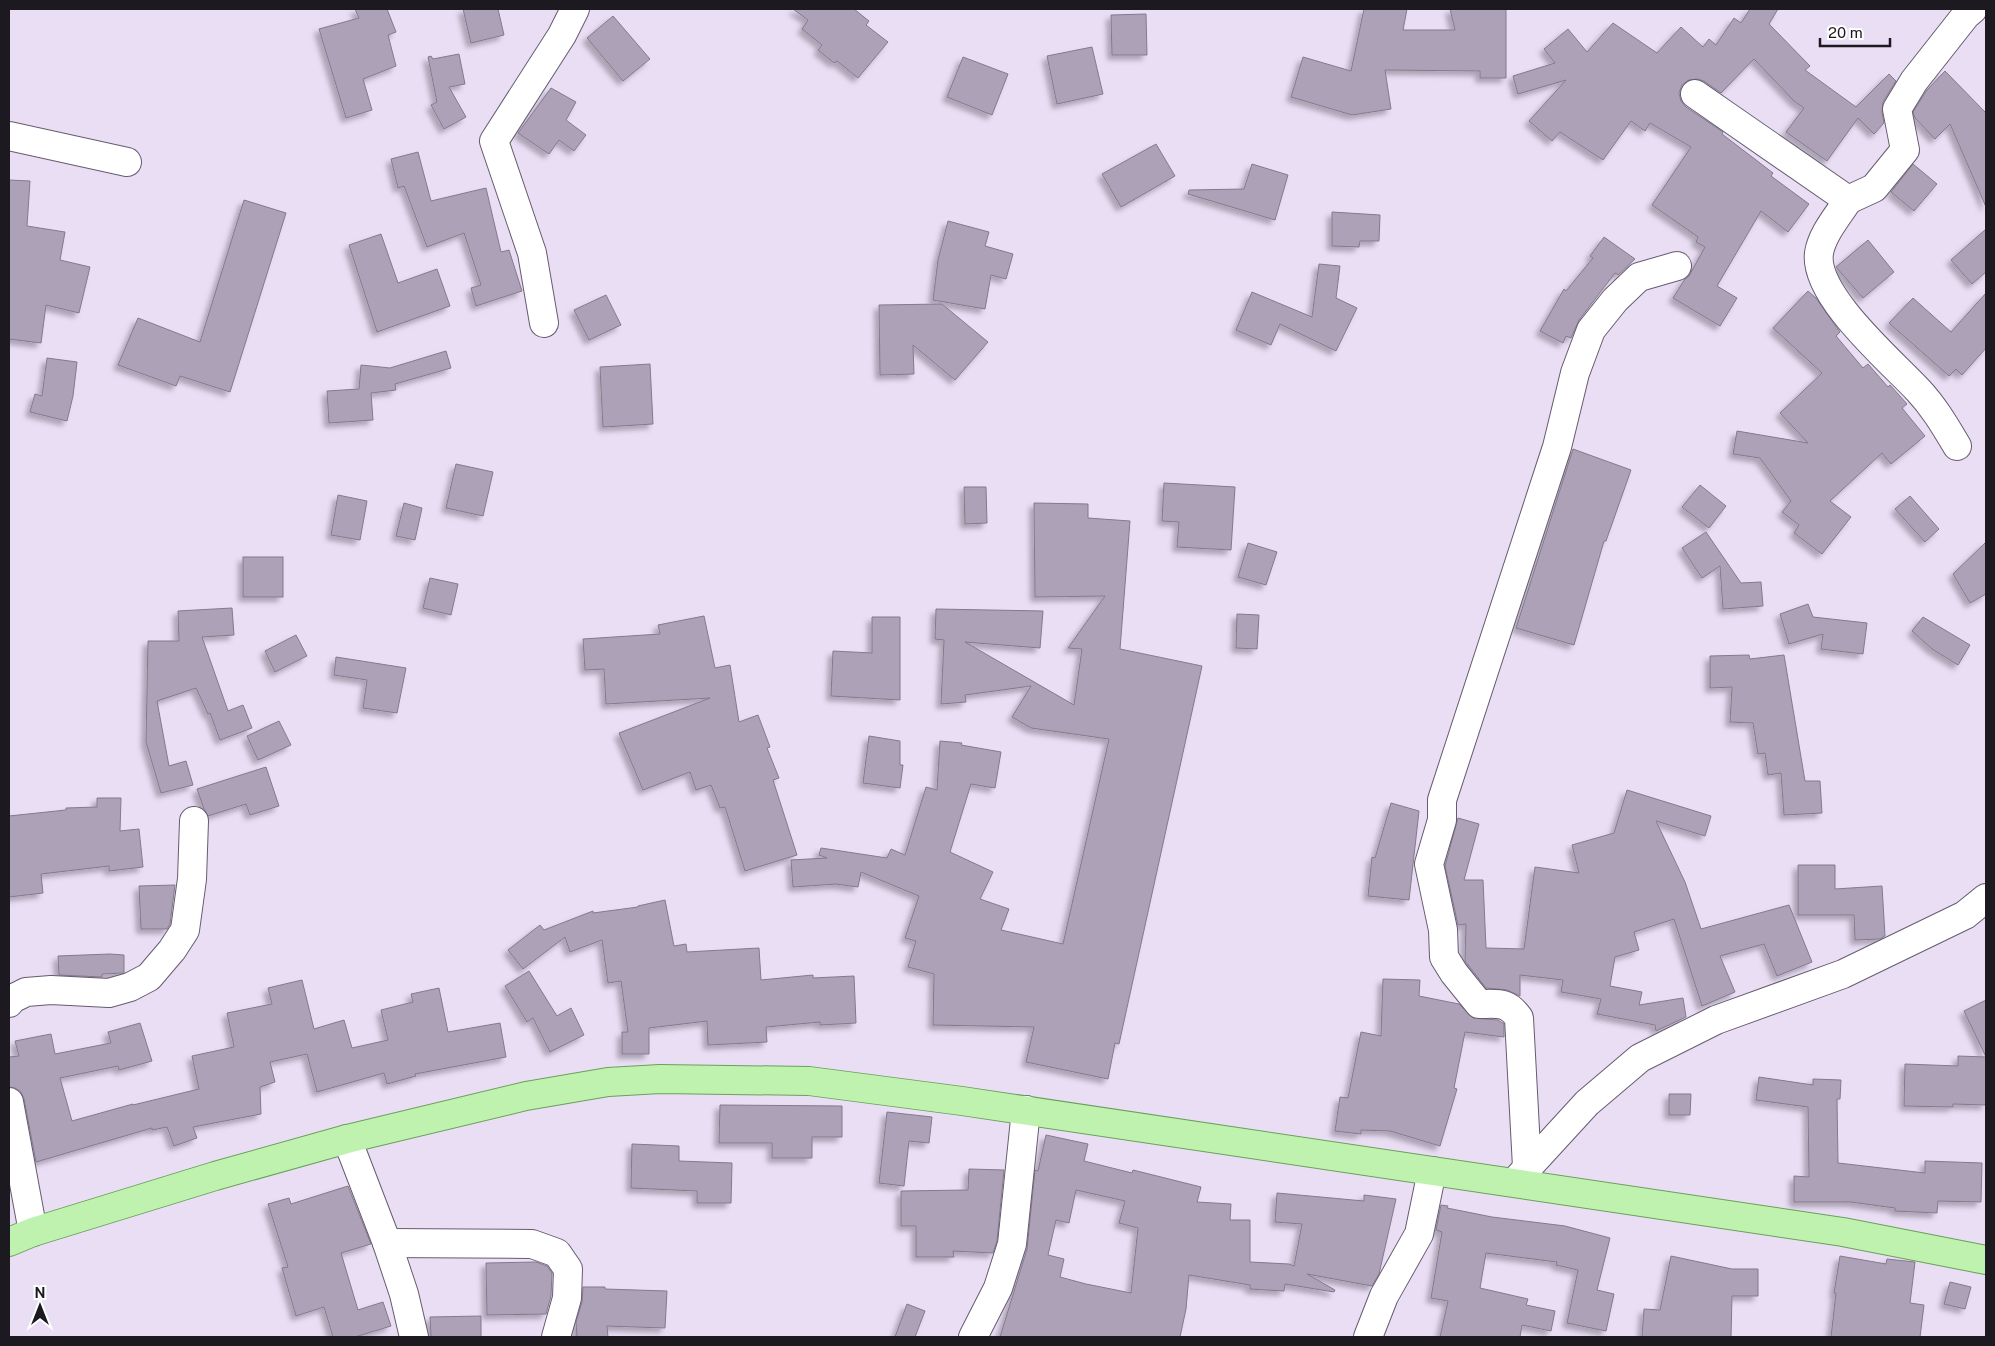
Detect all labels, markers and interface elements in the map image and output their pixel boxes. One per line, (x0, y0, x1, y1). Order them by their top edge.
scale bar (1820, 15, 1890, 47)
text: 20 m (1828, 24, 1863, 41)
north arrow (15, 1281, 65, 1331)
text: N (35, 1285, 45, 1301)

